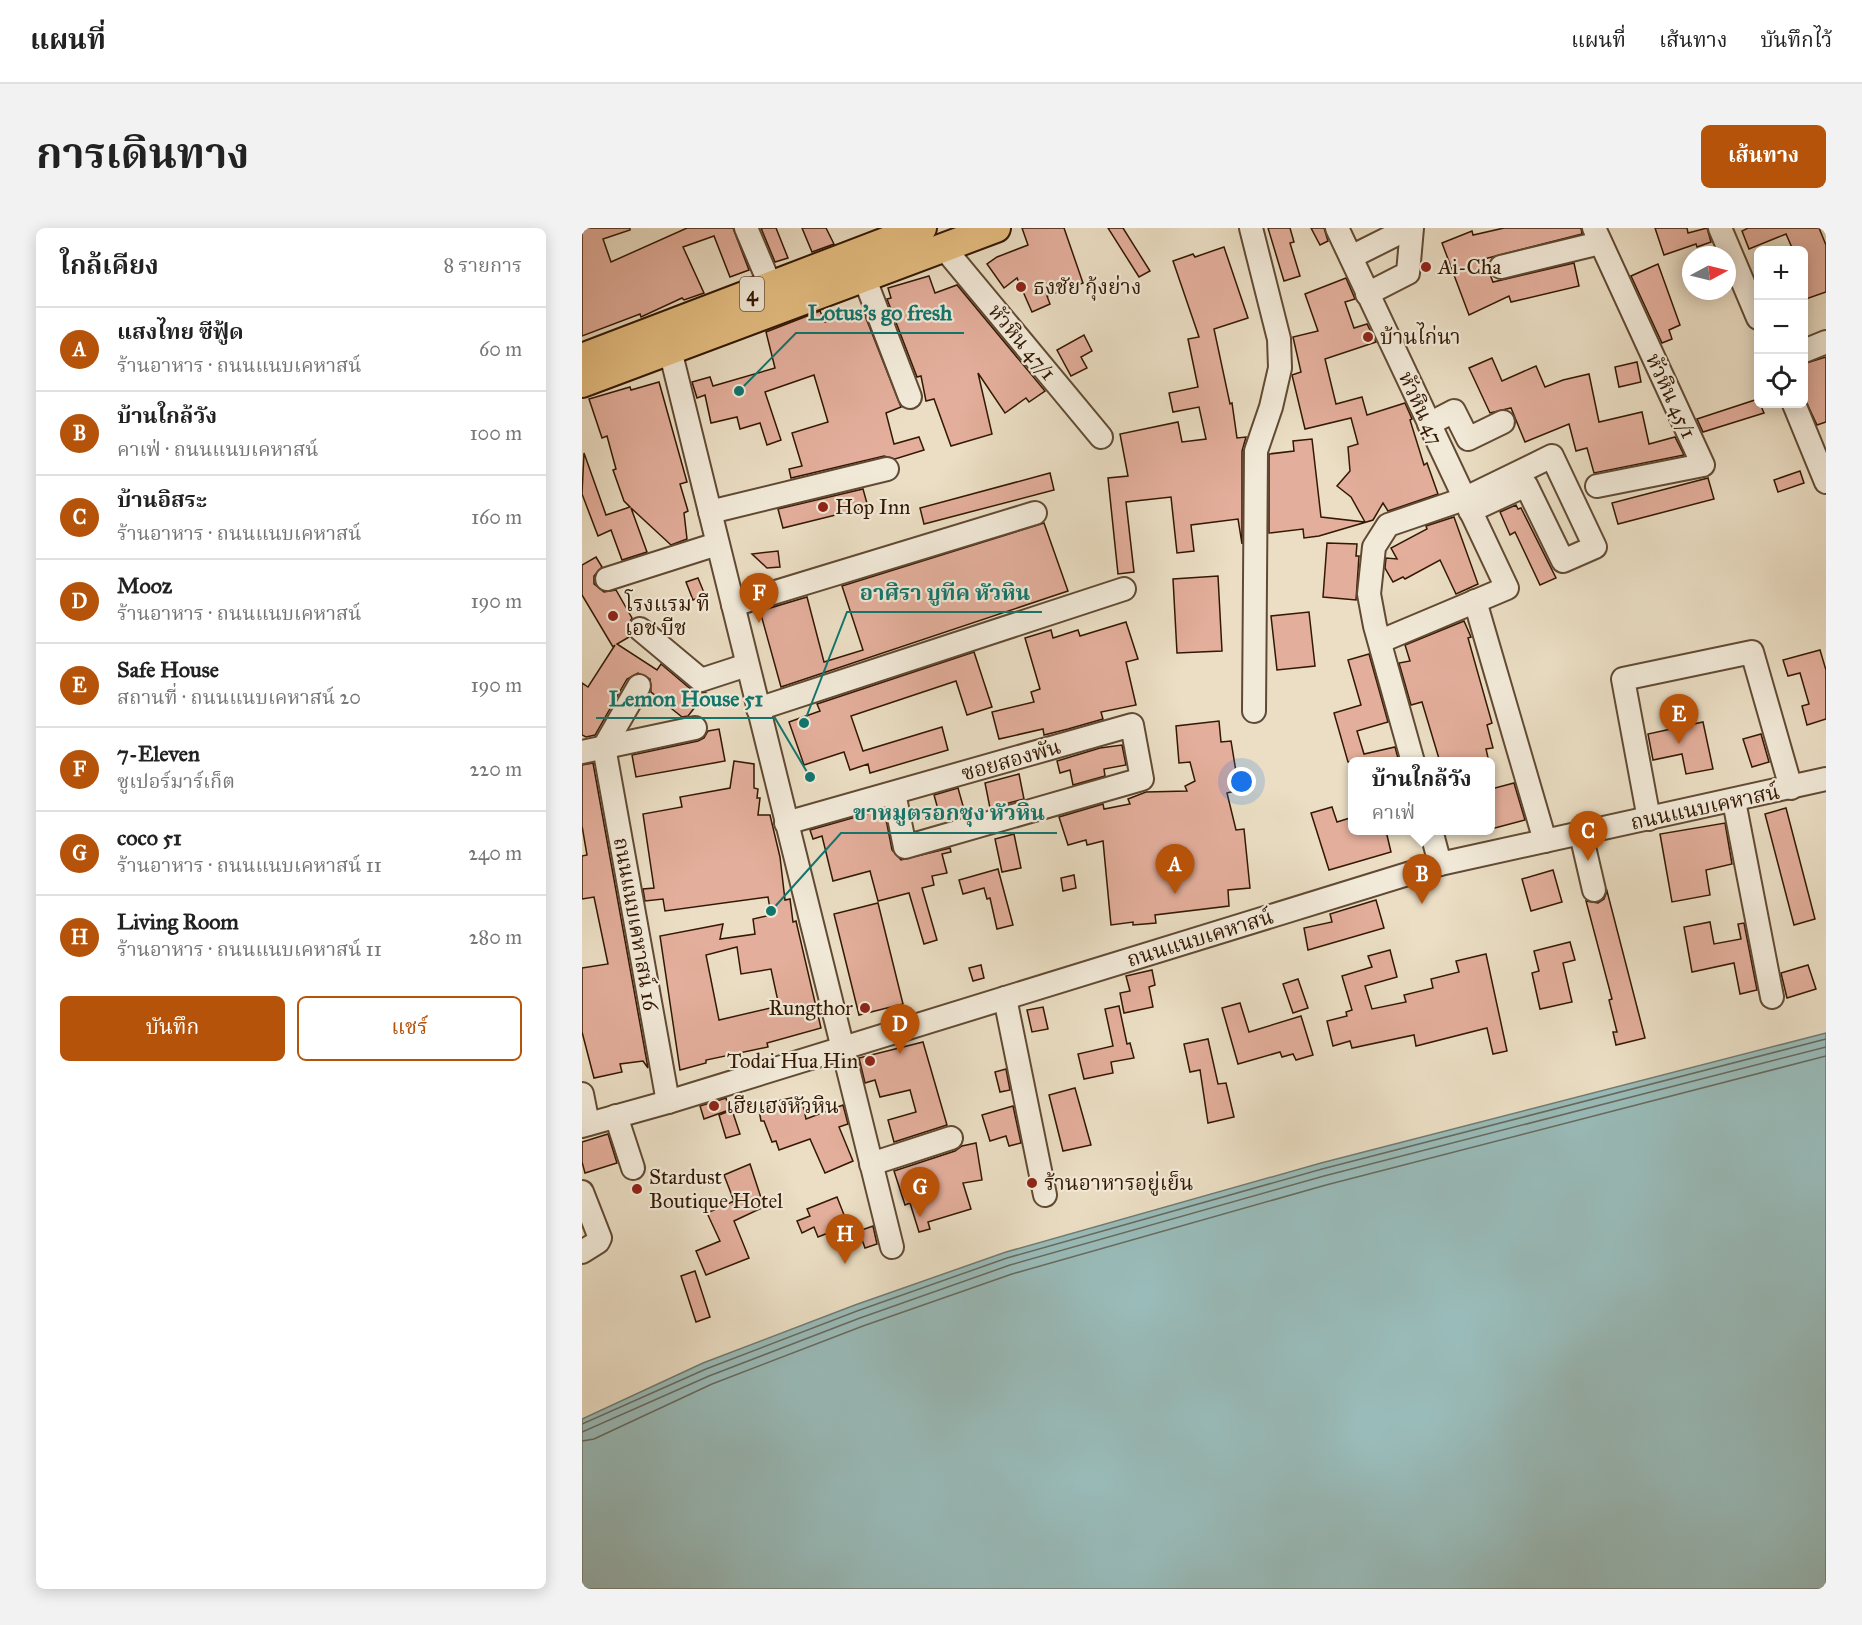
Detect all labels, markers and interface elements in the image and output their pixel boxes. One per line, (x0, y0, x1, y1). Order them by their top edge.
text: แผนที่ (30, 22, 106, 57)
text: แผนที่ (1571, 27, 1626, 53)
text: เส้นทาง (1659, 27, 1727, 53)
text: บันทึกไว้ (1760, 27, 1832, 53)
button: เส้นทาง (1701, 125, 1826, 188)
text: การเดินทาง (36, 128, 249, 180)
north arrow (1682, 246, 1736, 300)
map controls (1754, 246, 1808, 408)
button: + (1754, 246, 1808, 300)
text: ใกล้เคียง (60, 249, 159, 281)
text: 8 รายการ (443, 253, 522, 277)
place label: Ai-Cha (1437, 254, 1502, 280)
marker: Ai-Cha (1419, 260, 1433, 274)
place label: ธงชัย กุ้งย่าง (1033, 274, 1141, 301)
road number: 4 (740, 277, 764, 311)
marker: ธงชัย กุ้งย่าง (1014, 280, 1028, 294)
callout: Lotus's go fresh (796, 293, 964, 333)
text: Lotus's go fresh (808, 299, 953, 326)
street label: หัวหิน 47/1 (983, 299, 1061, 385)
button: − (1754, 300, 1808, 354)
text: แสงไทย ซีฟู้ด (117, 318, 244, 345)
place label: บ้านไก่นา (1380, 322, 1461, 350)
marker: บ้านไก่นา (1361, 330, 1375, 344)
text: A (73, 337, 86, 361)
text: 60 m (479, 337, 522, 361)
street label: หัวหิน 45/1 (1640, 349, 1702, 443)
text: ร้านอาหาร · ถนนแนบเคหาสน์ (117, 353, 361, 377)
button: locate (1754, 354, 1808, 408)
street label: หัวหิน 47 (1393, 367, 1449, 449)
text: บ้านใกล้วัง (117, 402, 217, 429)
text: B (73, 421, 86, 445)
text: 100 m (470, 421, 522, 445)
text: คาเฟ่ · ถนนแนบเคหาสน์ (117, 437, 318, 461)
text: บ้านอิสระ (117, 486, 207, 513)
place label: Hop Inn (835, 494, 910, 520)
marker: Hop Inn (816, 500, 830, 514)
text: C (73, 505, 86, 529)
text: 160 m (471, 505, 522, 529)
text: ร้านอาหาร · ถนนแนบเคหาสน์ (117, 521, 361, 545)
text: Mooz (117, 572, 172, 599)
callout: อาศิรา บูทีค หัวหิน (847, 572, 1042, 612)
pin: F (740, 574, 778, 623)
text: อาศิรา บูทีค หัวหิน (860, 579, 1031, 606)
text: D (72, 589, 87, 613)
text: 190 m (471, 589, 522, 613)
place label: โรงแรม ที เอช บีช (624, 589, 710, 641)
text: ร้านอาหาร · ถนนแนบเคหาสน์ (117, 601, 361, 625)
marker: โรงแรม ที เอช บีช (606, 609, 620, 623)
text: Safe House (117, 656, 219, 683)
text: E (72, 673, 87, 697)
text: 190 m (471, 673, 522, 697)
callout: Lemon House 51 (596, 678, 775, 718)
text: สถานที่ · ถนนแนบเคหาสน์ 20 (117, 685, 361, 709)
text: Lemon House 51 (609, 685, 763, 712)
pin: E (1660, 694, 1698, 744)
street label: ซอยสองพัน (958, 733, 1064, 787)
text: 7-Eleven (117, 740, 200, 767)
text: F (73, 757, 86, 781)
text: 220 m (470, 757, 522, 781)
popup (1348, 757, 1495, 835)
text: บ้านใกล้วัง (1372, 765, 1471, 792)
your location (1227, 767, 1256, 796)
text: ซูเปอร์มาร์เก็ต (117, 769, 235, 793)
street label: ถนนแนบเคหาสน์ (1628, 778, 1782, 836)
callout: ขาหมูตรอกซุง หัวหิน (841, 793, 1057, 833)
text: ขาหมูตรอกซุง หัวหิน (853, 799, 1045, 827)
text: คาเฟ่ (1372, 800, 1415, 824)
pin: C (1568, 812, 1608, 861)
text: coco 51 (117, 824, 182, 851)
street label: ถนนแนบเคหาสน์ 16 (608, 835, 664, 1014)
text: G (72, 841, 87, 865)
text: 240 m (468, 841, 522, 865)
pin: A (1156, 844, 1194, 894)
text: ร้านอาหาร · ถนนแนบเคหาสน์ 11 (117, 853, 382, 877)
pin: B (1402, 854, 1442, 904)
street label: ถนนแนบเคหาสน์ (1124, 903, 1277, 973)
text: Living Room (117, 908, 239, 935)
text: H (71, 925, 88, 949)
text: 280 m (469, 925, 522, 949)
text: ร้านอาหาร · ถนนแนบเคหาสน์ 11 (117, 937, 382, 961)
place label: Rungthor (768, 995, 853, 1021)
button: บันทึก (60, 996, 285, 1061)
button: แชร์ (297, 996, 522, 1061)
marker: Rungthor (858, 1001, 872, 1015)
pin: D (880, 1004, 920, 1054)
place label: Todai Hua Hin (727, 1048, 858, 1074)
marker: Todai Hua Hin (863, 1054, 877, 1068)
place label: เฮียเฮงหัวหิน (726, 1093, 839, 1119)
marker: เฮียเฮงหัวหิน (707, 1099, 721, 1113)
place label: Stardust Boutique Hotel (649, 1164, 783, 1214)
pin: G (900, 1168, 940, 1217)
place label: ร้านอาหารอยู่เย็น (1044, 1170, 1194, 1196)
marker: ร้านอาหารอยู่เย็น (1025, 1176, 1039, 1190)
marker: Stardust Boutique Hotel (630, 1182, 644, 1196)
pin: H (826, 1214, 864, 1264)

